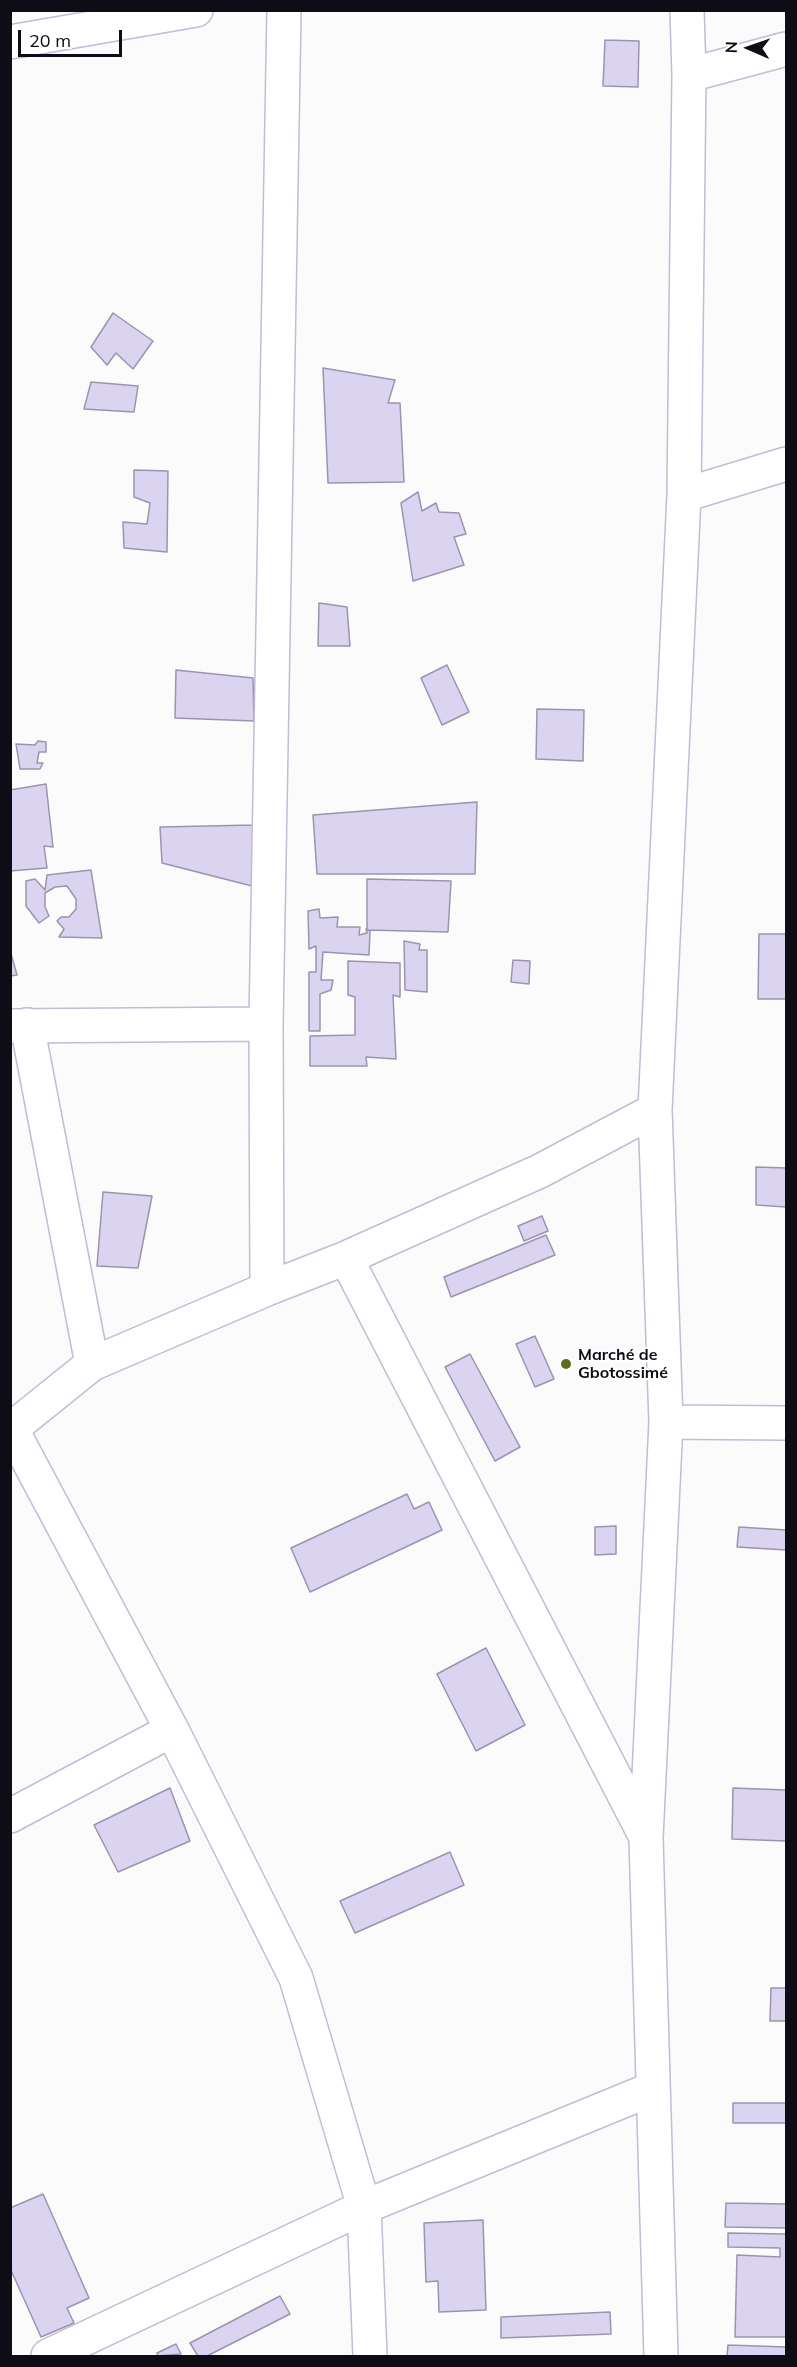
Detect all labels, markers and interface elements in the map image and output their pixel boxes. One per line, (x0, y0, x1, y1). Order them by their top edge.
scale bar (21, 18, 124, 56)
north arrow (719, 18, 779, 78)
text: 20 m (29, 29, 71, 52)
text: N (721, 41, 741, 54)
place label: Marché de Gbotossimé (578, 1345, 668, 1383)
marker: Marché de Gbotossimé (559, 1357, 573, 1371)

